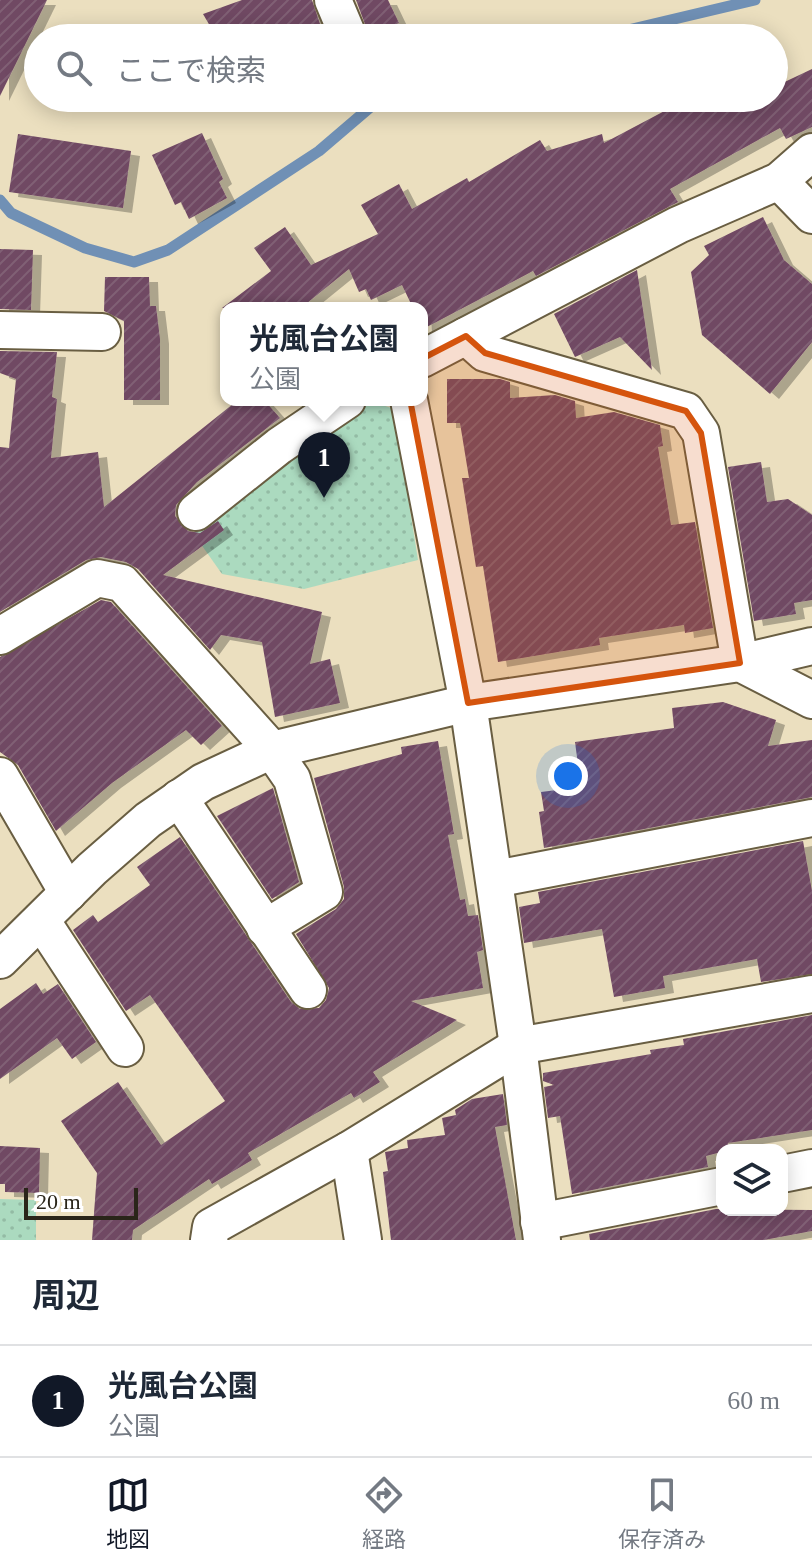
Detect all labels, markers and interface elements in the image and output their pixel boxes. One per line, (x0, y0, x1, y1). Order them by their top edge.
search box (24, 24, 788, 112)
icon: search (52, 46, 96, 90)
text: ここで検索 (116, 54, 266, 87)
popup (220, 302, 428, 406)
text: 光風台公園 (249, 322, 399, 355)
text: 公園 (249, 365, 301, 394)
pin: 1 (298, 432, 350, 498)
your location (548, 756, 588, 796)
map controls (716, 1144, 788, 1216)
button: layers (716, 1144, 788, 1216)
scale bar (24, 1184, 138, 1220)
text: 20 m (36, 1189, 81, 1214)
text: 周辺 (32, 1277, 100, 1314)
text: 光風台公園 (108, 1369, 258, 1402)
text: 1 (52, 1386, 65, 1415)
text: 60 m (727, 1386, 780, 1415)
text: 公園 (108, 1412, 160, 1441)
tab: 地図 (106, 1473, 150, 1553)
tab: 経路 (362, 1473, 406, 1553)
tab: 保存済み (618, 1473, 706, 1553)

